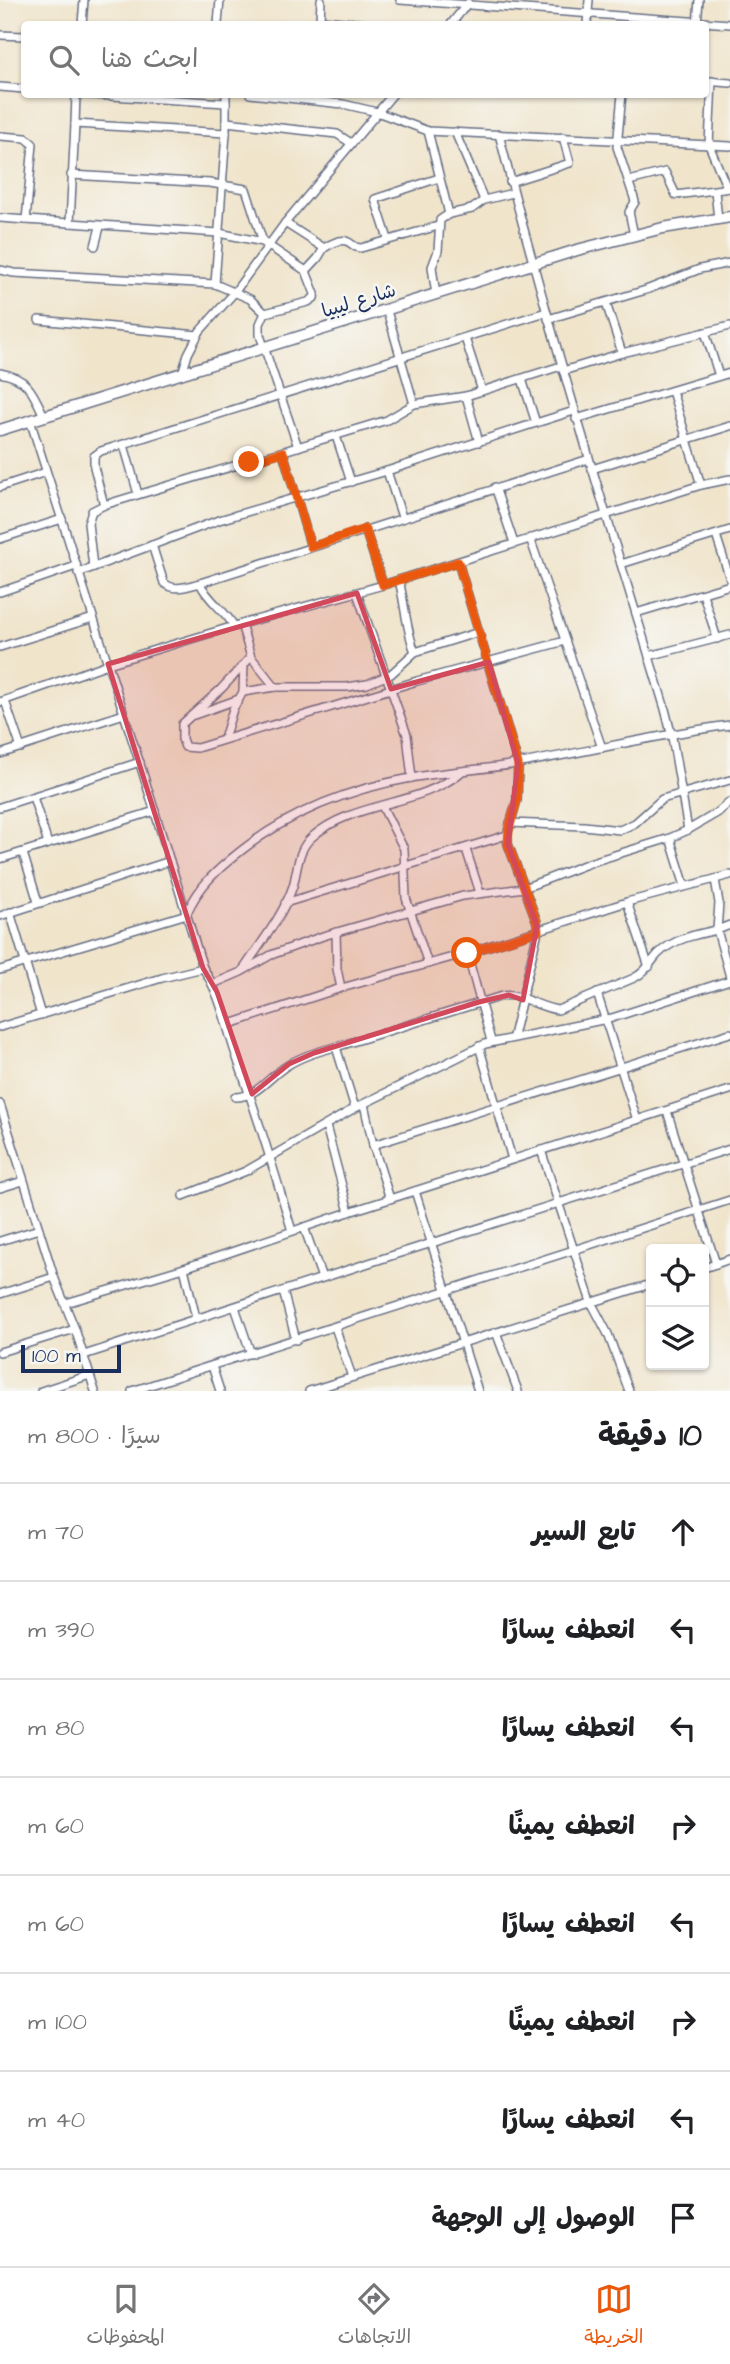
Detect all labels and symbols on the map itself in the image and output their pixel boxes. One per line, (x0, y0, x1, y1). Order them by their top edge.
street label: شارع ليبيا (319, 277, 399, 325)
route end (233, 446, 264, 477)
route start (451, 937, 482, 968)
scale bar (21, 1342, 121, 1374)

